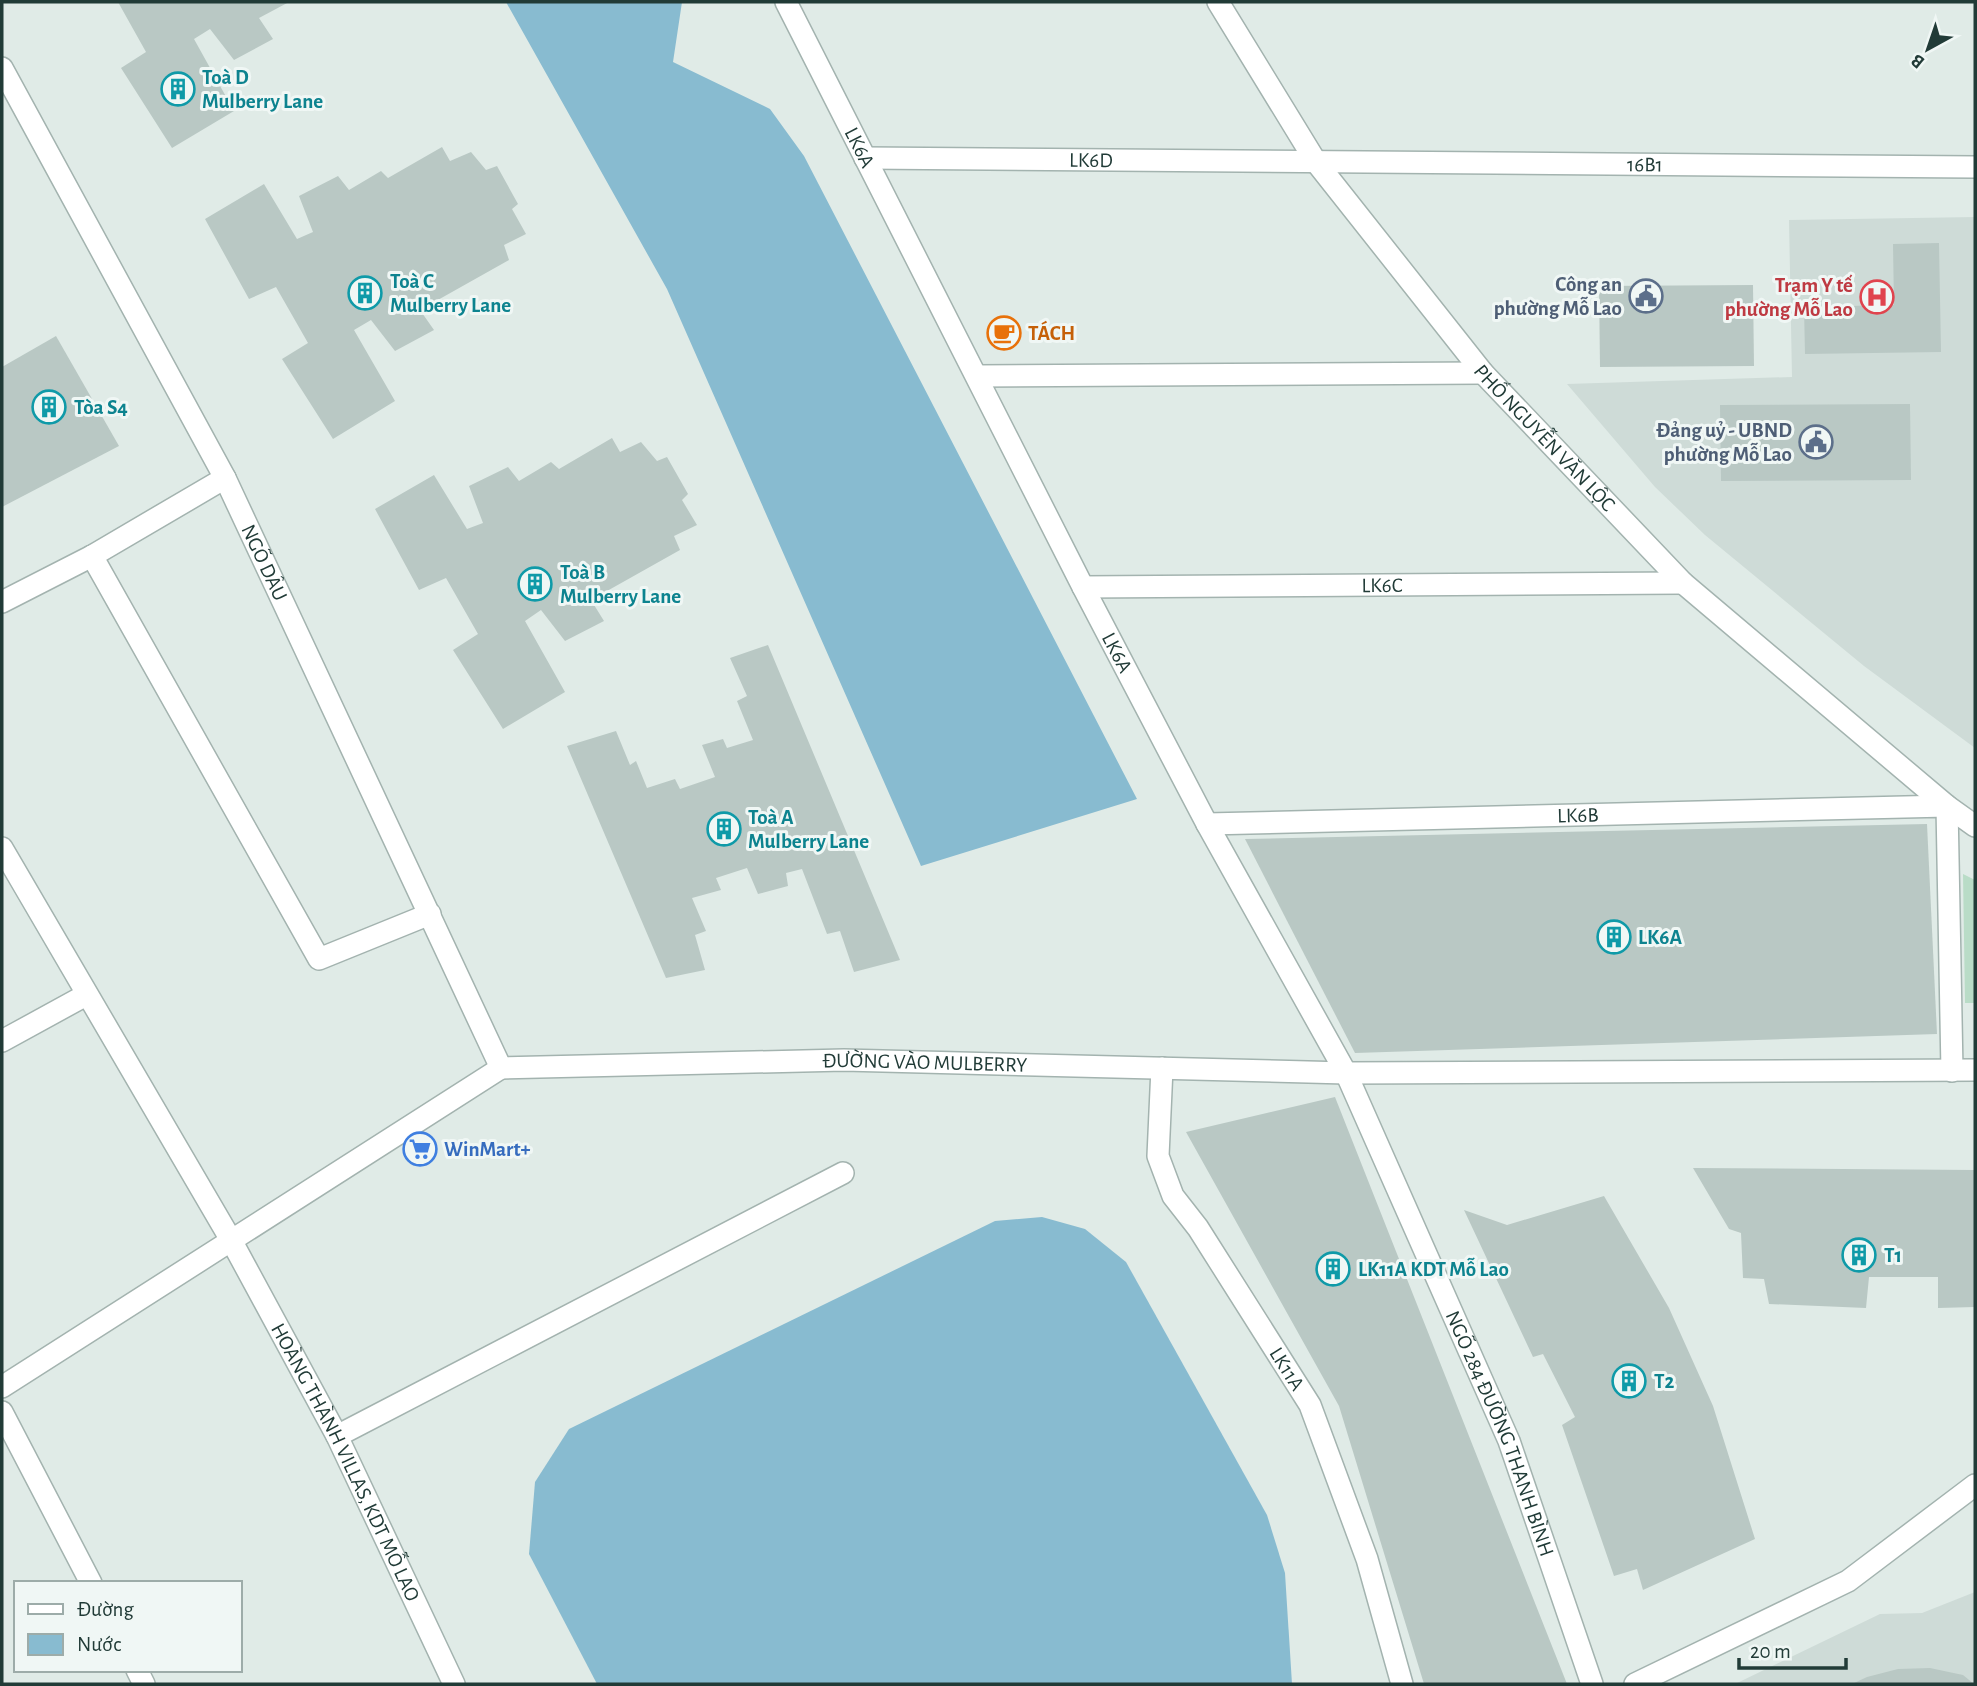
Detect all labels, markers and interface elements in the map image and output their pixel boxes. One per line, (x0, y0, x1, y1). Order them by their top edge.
north arrow (1893, 14, 1963, 84)
text: B (1908, 50, 1928, 72)
place label: Toà D Mulberry Lane (202, 67, 323, 112)
building icon: Toà D Mulberry Lane (159, 70, 197, 108)
street label: LK6A (840, 124, 878, 171)
street label: LK6D (1069, 150, 1113, 171)
street label: 16B1 (1627, 154, 1663, 175)
place label: Toà C Mulberry Lane (390, 271, 511, 316)
building icon: Toà C Mulberry Lane (346, 274, 384, 312)
place label: Công an phường Mỗ Lao (1494, 274, 1622, 319)
place label: Trạm Y tế phường Mỗ Lao (1725, 274, 1853, 320)
public building icon: Công an phường Mỗ Lao (1627, 277, 1665, 315)
hospital icon: Trạm Y tế phường Mỗ Lao (1858, 278, 1896, 316)
cafe icon: TÁCH (985, 314, 1023, 352)
place label: TÁCH (1028, 320, 1075, 344)
street label: PHỐ NGUYỄN VĂN LỘC (1470, 361, 1619, 516)
building icon: Tòa S4 (30, 388, 68, 426)
place label: Tòa S4 (74, 397, 128, 418)
place label: Đảng uỷ - UBND phường Mỗ Lao (1656, 420, 1792, 465)
public building icon: Đảng uỷ - UBND phường Mỗ Lao (1797, 423, 1835, 461)
street label: NGÕ DÂU (237, 521, 291, 604)
place label: Toà B Mulberry Lane (560, 562, 681, 607)
building icon: Toà B Mulberry Lane (516, 565, 554, 603)
street label: LK6C (1361, 575, 1403, 596)
street label: LK6A (1098, 629, 1136, 676)
street label: LK6B (1557, 804, 1599, 826)
place label: Toà A Mulberry Lane (748, 807, 869, 852)
building icon: Toà A Mulberry Lane (705, 810, 743, 848)
building icon: LK6A (1595, 918, 1633, 956)
place label: LK6A (1638, 927, 1682, 948)
street label: ĐƯỜNG VÀO MULBERRY (822, 1048, 1028, 1076)
supermarket icon: WinMart+ (401, 1130, 439, 1168)
place label: WinMart+ (444, 1139, 531, 1160)
building icon: T1 (1840, 1236, 1878, 1274)
place label: T1 (1884, 1245, 1902, 1266)
building icon: LK11A KDT Mỗ Lao (1314, 1250, 1352, 1288)
place label: LK11A KDT Mỗ Lao (1358, 1257, 1509, 1280)
street label: NGÕ 284 ĐƯỜNG THANH BÌNH (1442, 1308, 1558, 1559)
street label: HOÀNG THÀNH VILLAS, KDT MỖ LAO (267, 1320, 423, 1604)
street label: LK11A (1265, 1344, 1308, 1394)
building icon: T2 (1610, 1362, 1648, 1400)
place label: T2 (1654, 1371, 1675, 1392)
legend (14, 1581, 242, 1672)
text: Đường (77, 1599, 134, 1620)
scale bar (1739, 1626, 1846, 1670)
text: Nước (77, 1634, 121, 1655)
text: 20 m (1750, 1641, 1791, 1662)

